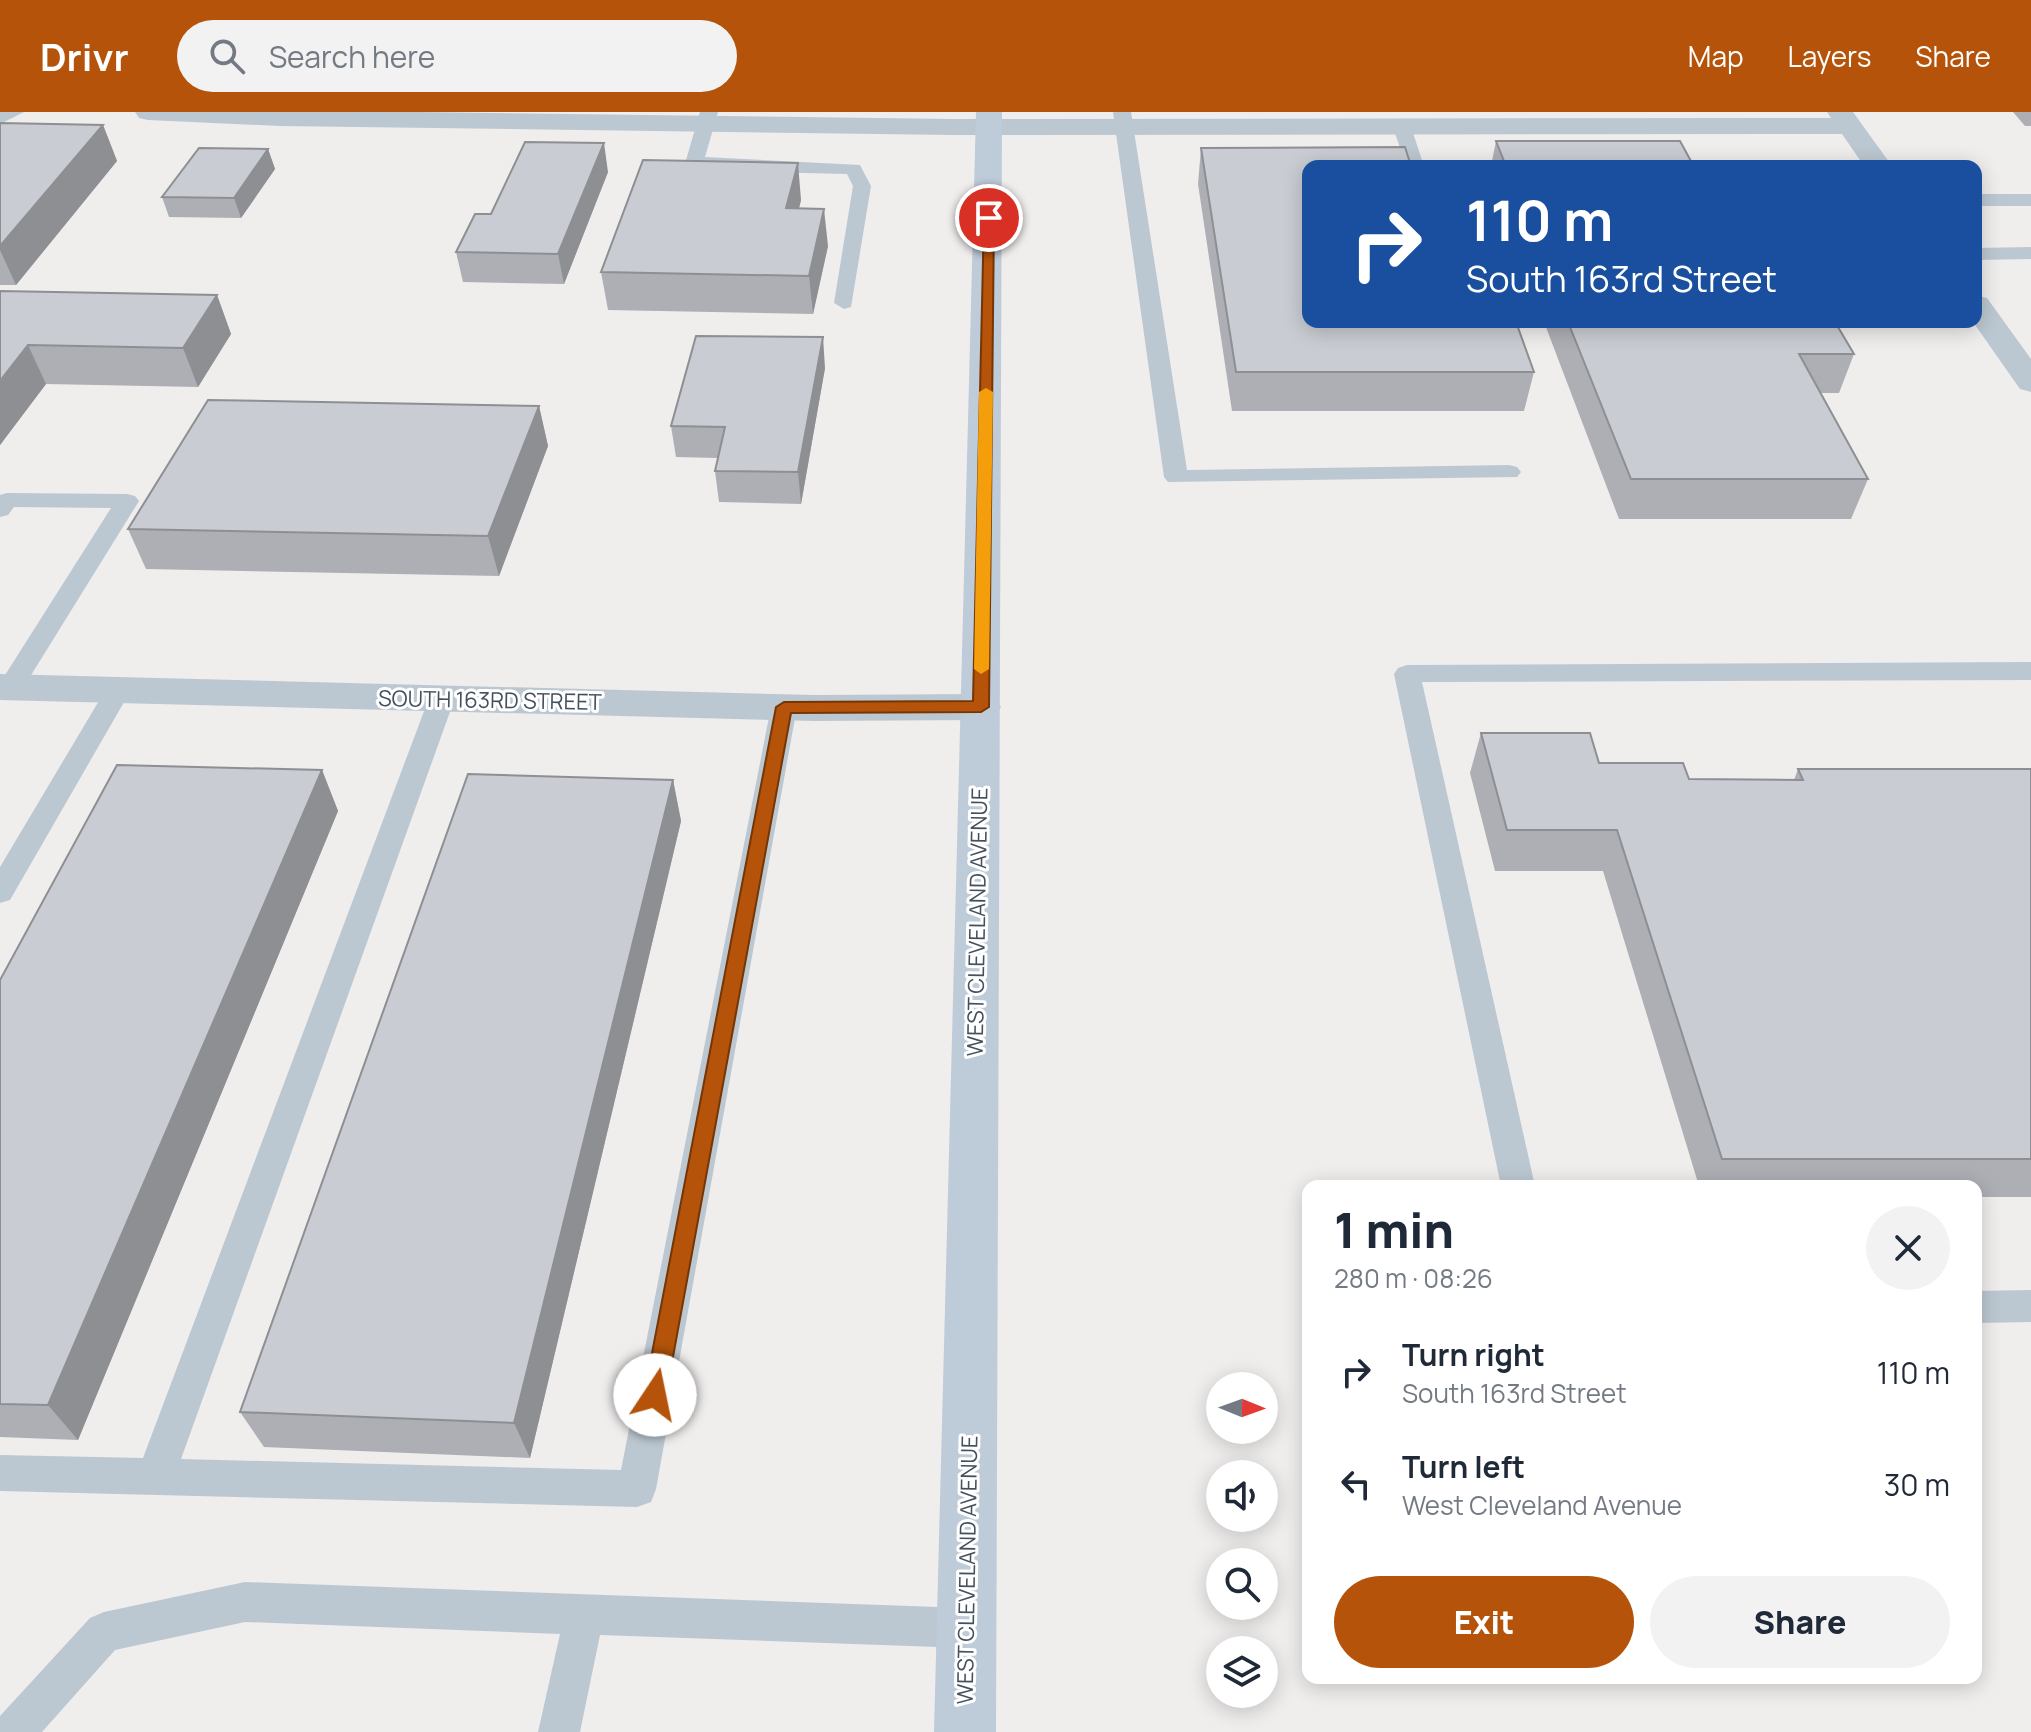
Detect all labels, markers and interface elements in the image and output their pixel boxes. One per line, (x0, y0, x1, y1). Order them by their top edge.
search box (177, 20, 737, 92)
text: Drivr (40, 30, 129, 82)
icon: search (205, 34, 249, 78)
text: Search here (269, 36, 435, 77)
text: Map (1688, 37, 1744, 75)
text: Layers (1788, 37, 1871, 75)
text: Share (1915, 37, 1991, 75)
text: 110 m (1466, 181, 1613, 258)
pin (955, 184, 1023, 252)
icon: right (1334, 192, 1438, 296)
icon: arrive (967, 196, 1011, 240)
text: South 163rd Street (1466, 254, 1777, 303)
street label: SOUTH 163RD STREET (378, 683, 602, 717)
street label: WEST CLEVELAND AVENUE (960, 787, 994, 1057)
text: 1 min (1334, 1197, 1454, 1262)
button: close (1866, 1206, 1950, 1290)
text: 280 m · 08:26 (1334, 1260, 1493, 1296)
text: Turn right (1402, 1334, 1545, 1375)
icon: right (1334, 1350, 1378, 1394)
text: 110 m (1877, 1352, 1950, 1393)
position arrow (613, 1353, 697, 1437)
north arrow (1206, 1372, 1278, 1444)
map controls (1206, 1372, 1278, 1708)
text: South 163rd Street (1402, 1375, 1627, 1411)
street label: WEST CLEVELAND AVENUE (950, 1435, 984, 1705)
text: Turn left (1402, 1446, 1525, 1487)
button: sound (1206, 1460, 1278, 1532)
icon: left (1334, 1462, 1378, 1506)
text: 30 m (1884, 1464, 1950, 1505)
text: West Cleveland Avenue (1402, 1487, 1682, 1523)
button: search (1206, 1548, 1278, 1620)
button: Exit (1334, 1576, 1634, 1668)
button: Share (1650, 1576, 1950, 1668)
button: layers (1206, 1636, 1278, 1708)

